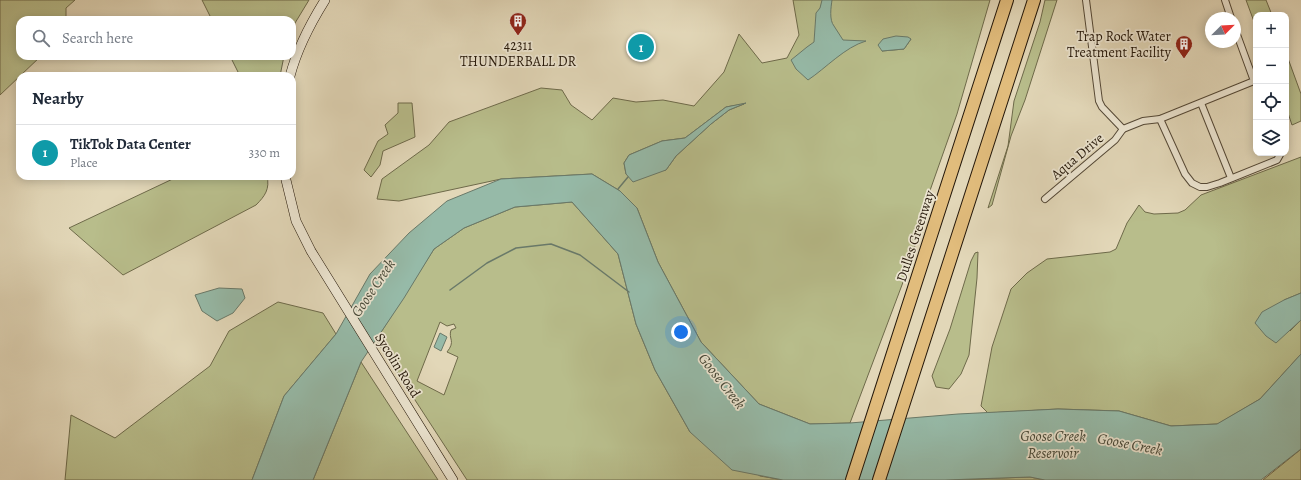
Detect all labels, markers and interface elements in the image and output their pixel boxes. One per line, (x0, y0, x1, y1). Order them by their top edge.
building icon: 42311 THUNDERBALL DR (508, 11, 528, 36)
north arrow (1205, 12, 1241, 48)
map controls (1253, 12, 1289, 156)
button: + (1253, 12, 1289, 48)
search box (16, 16, 296, 60)
icon: search (30, 27, 52, 49)
place label: Trap Rock Water Treatment Facility (1067, 27, 1172, 62)
text: Search here (62, 28, 133, 48)
pin: 1 (628, 32, 654, 62)
building icon: Trap Rock Water Treatment Facility (1174, 34, 1194, 59)
place label: 42311 THUNDERBALL DR (460, 36, 576, 71)
button: − (1253, 48, 1289, 84)
button: locate (1253, 84, 1289, 120)
text: Nearby (32, 87, 83, 110)
button: layers (1253, 120, 1289, 156)
street label: Aqua Drive (1046, 129, 1108, 185)
text: TikTok Data Center (70, 134, 191, 154)
text: 1 (43, 144, 47, 161)
text: 330 m (249, 144, 280, 161)
text: Place (70, 154, 98, 171)
street label: Dulles Greenway (892, 187, 939, 284)
water label: Goose Creek (346, 255, 400, 321)
your location (671, 322, 691, 342)
street label: Sycolin Road (370, 329, 425, 402)
water label: Goose Creek (694, 349, 750, 413)
water label: Goose Creek Reservoir (1020, 426, 1086, 463)
water label: Goose Creek (1096, 428, 1164, 460)

